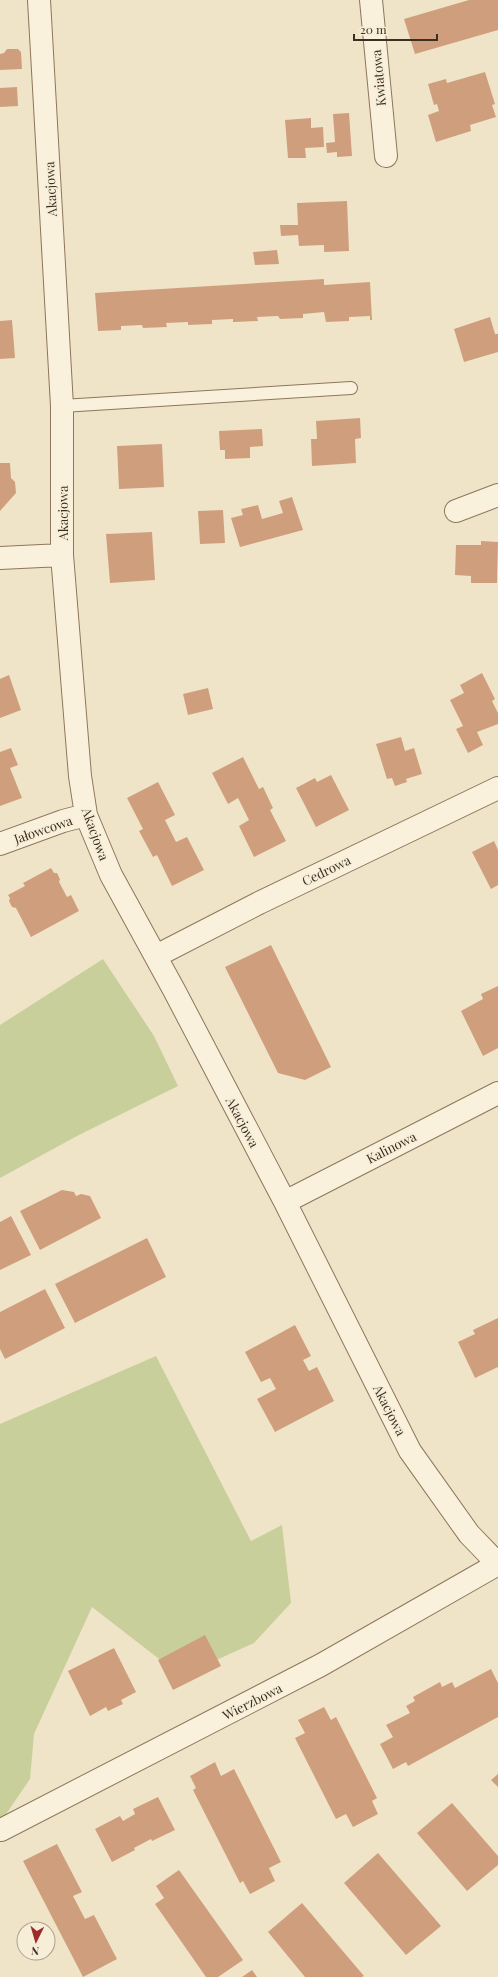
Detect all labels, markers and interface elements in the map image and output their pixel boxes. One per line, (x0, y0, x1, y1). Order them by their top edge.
scale bar (354, 16, 437, 42)
text: 20 m (360, 21, 387, 37)
street label: Kwiatowa (367, 48, 389, 107)
street label: Akacjowa (40, 161, 60, 218)
street label: Akacjowa (54, 485, 71, 541)
street label: Akacjowa (78, 804, 114, 863)
street label: Jałowcowa (11, 811, 75, 847)
street label: Cedrowa (299, 851, 354, 889)
street label: Akacjowa (222, 1093, 264, 1151)
street label: Kalinowa (363, 1127, 419, 1167)
street label: Akacjowa (370, 1381, 410, 1439)
street label: Wierzbowa (218, 1679, 285, 1724)
north arrow (16, 1921, 56, 1961)
text: N (30, 1944, 40, 1959)

